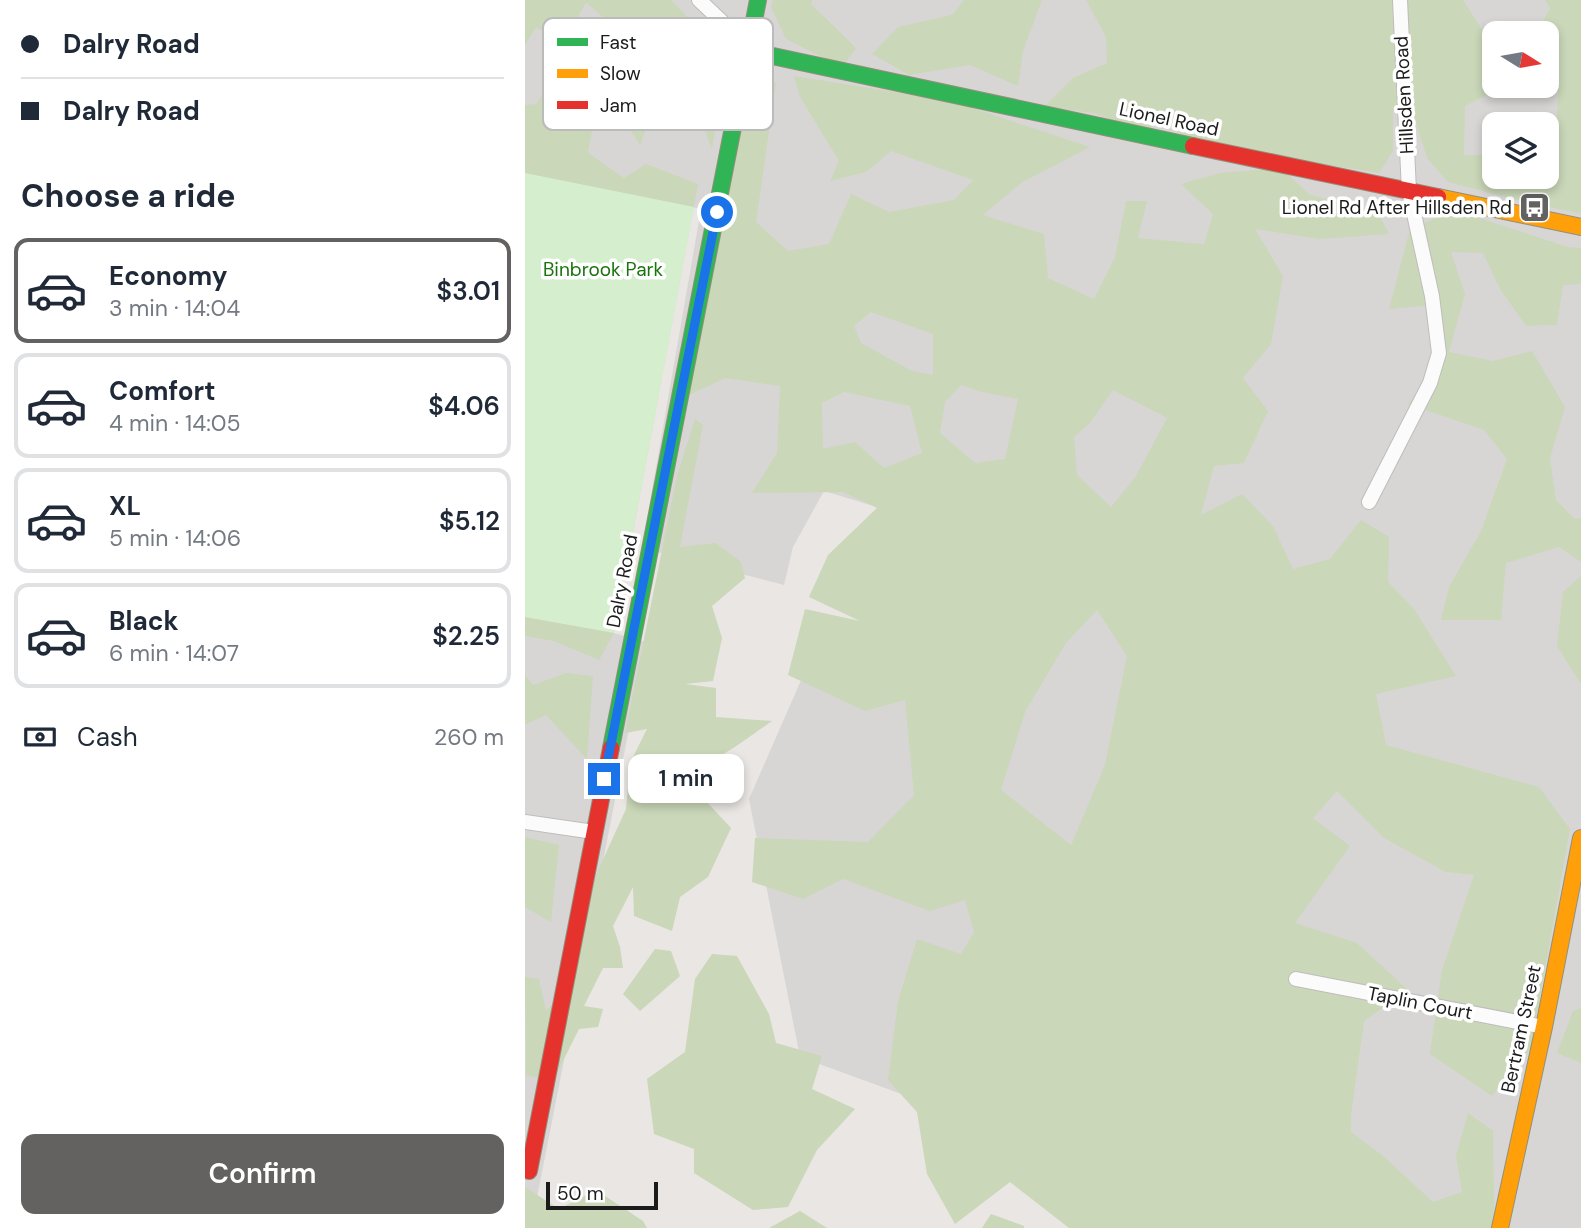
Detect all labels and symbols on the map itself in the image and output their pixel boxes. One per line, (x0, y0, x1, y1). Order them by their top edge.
legend (543, 18, 773, 130)
north arrow (1482, 21, 1559, 98)
text: Fast (600, 30, 636, 55)
street label: Hillsden Road (1388, 35, 1420, 155)
text: Slow (600, 61, 641, 86)
text: Jam (600, 93, 637, 118)
street label: Lionel Road (1117, 96, 1221, 142)
bus stop icon: Lionel Rd After Hillsden Rd (1518, 190, 1552, 224)
place label: Lionel Rd After Hillsden Rd (1282, 195, 1512, 220)
route start (701, 196, 733, 228)
park label: Binbrook Park (543, 257, 664, 282)
street label: Dalry Road (601, 532, 643, 630)
callout: 1 min (629, 754, 744, 804)
route end (588, 763, 620, 795)
street label: Bertram Street (1495, 963, 1547, 1095)
street label: Taplin Court (1365, 981, 1475, 1025)
scale bar (546, 1179, 658, 1211)

